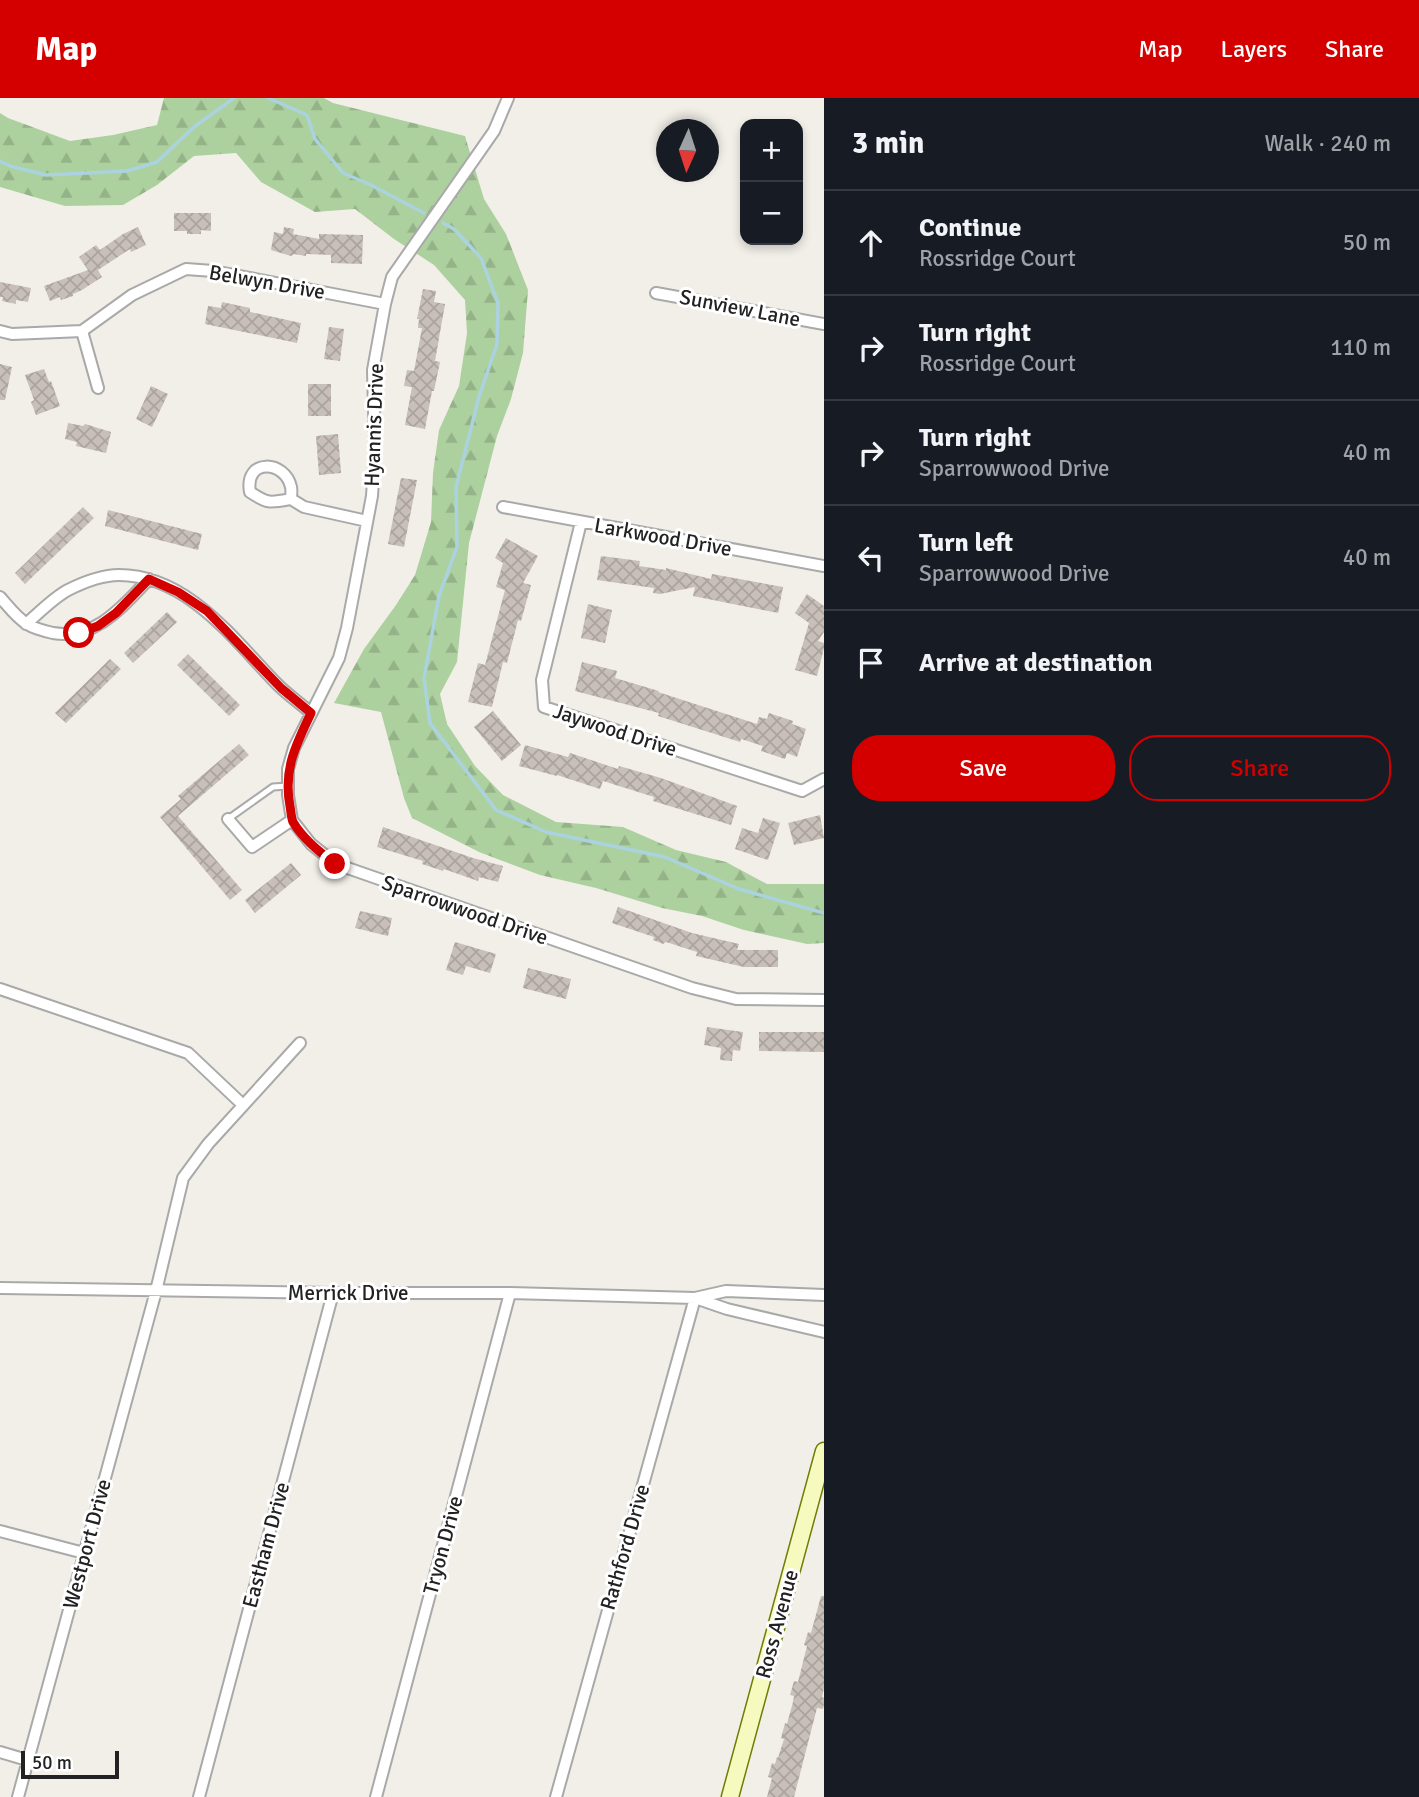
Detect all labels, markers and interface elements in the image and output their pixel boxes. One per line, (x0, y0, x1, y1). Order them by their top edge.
text: Map (35, 29, 97, 70)
text: Map (1138, 34, 1183, 64)
text: Layers (1221, 34, 1287, 64)
text: Share (1325, 34, 1384, 64)
north arrow (656, 119, 719, 182)
map controls (740, 119, 803, 245)
button: + (740, 119, 803, 182)
text: 3 min (852, 125, 924, 162)
text: Walk · 240 m (1265, 129, 1391, 158)
button: − (740, 182, 803, 245)
text: Continue (919, 212, 1021, 244)
icon: ahead (852, 224, 890, 262)
text: 50 m (1343, 228, 1391, 257)
text: Rossridge Court (919, 244, 1076, 273)
street label: Belwyn Drive (207, 259, 327, 305)
street label: Sunview Lane (677, 284, 803, 332)
text: Turn right (919, 317, 1031, 349)
icon: right (852, 329, 890, 367)
text: 110 m (1330, 333, 1391, 362)
text: Rossridge Court (919, 349, 1076, 378)
street label: Hyannis Drive (359, 363, 389, 487)
text: Turn right (919, 422, 1031, 454)
icon: right (852, 434, 890, 472)
text: 40 m (1343, 438, 1391, 467)
text: Sparrowwood Drive (919, 454, 1109, 483)
street label: Larkwood Drive (592, 512, 734, 562)
text: Turn left (919, 527, 1013, 559)
icon: left (852, 539, 890, 577)
text: 40 m (1343, 543, 1391, 572)
text: Sparrowwood Drive (919, 559, 1109, 588)
route start (63, 617, 94, 648)
icon: arrive (852, 644, 890, 682)
text: Arrive at destination (919, 647, 1152, 679)
street label: Jaywood Drive (550, 698, 680, 762)
button: Save (852, 735, 1115, 801)
button: Share (1129, 735, 1391, 801)
route end (319, 848, 350, 879)
street label: Sparrowwood Drive (379, 869, 551, 951)
street label: Merrick Drive (288, 1280, 409, 1306)
street label: Westport Drive (57, 1476, 117, 1612)
street label: Eastham Drive (237, 1479, 295, 1611)
street label: Rathford Drive (595, 1481, 655, 1613)
street label: Tryon Drive (417, 1493, 469, 1597)
street label: Ross Avenue (750, 1567, 804, 1681)
scale bar (21, 1748, 119, 1780)
text: 50 m (32, 1751, 72, 1775)

